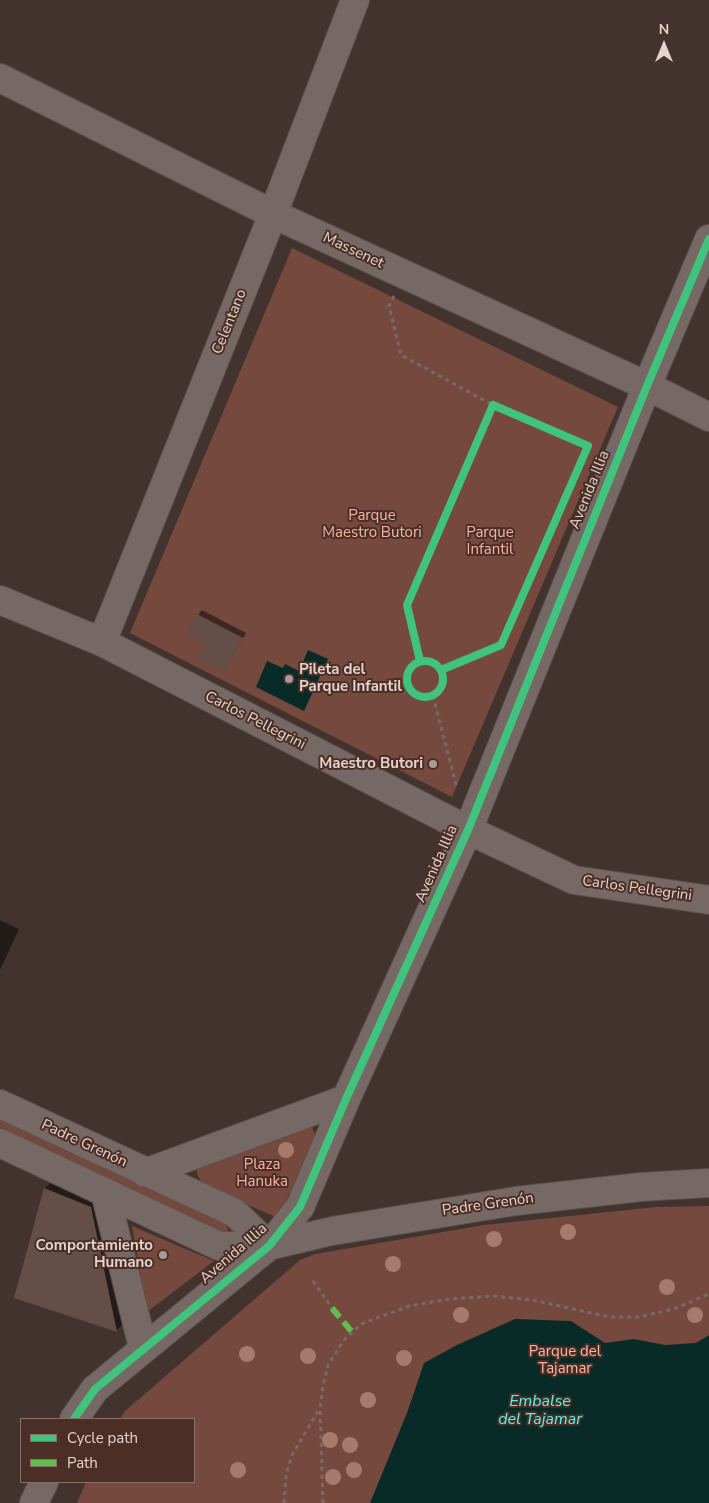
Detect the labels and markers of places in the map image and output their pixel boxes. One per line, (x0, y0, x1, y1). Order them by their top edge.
place label: Pileta del Parque Infantil (299, 661, 402, 696)
marker: Pileta del Parque Infantil (283, 673, 295, 685)
place label: Maestro Butori (319, 755, 423, 773)
marker: Maestro Butori (427, 758, 439, 770)
place label: Comportamiento Humano (35, 1237, 153, 1272)
marker: Comportamiento Humano (157, 1249, 169, 1261)

